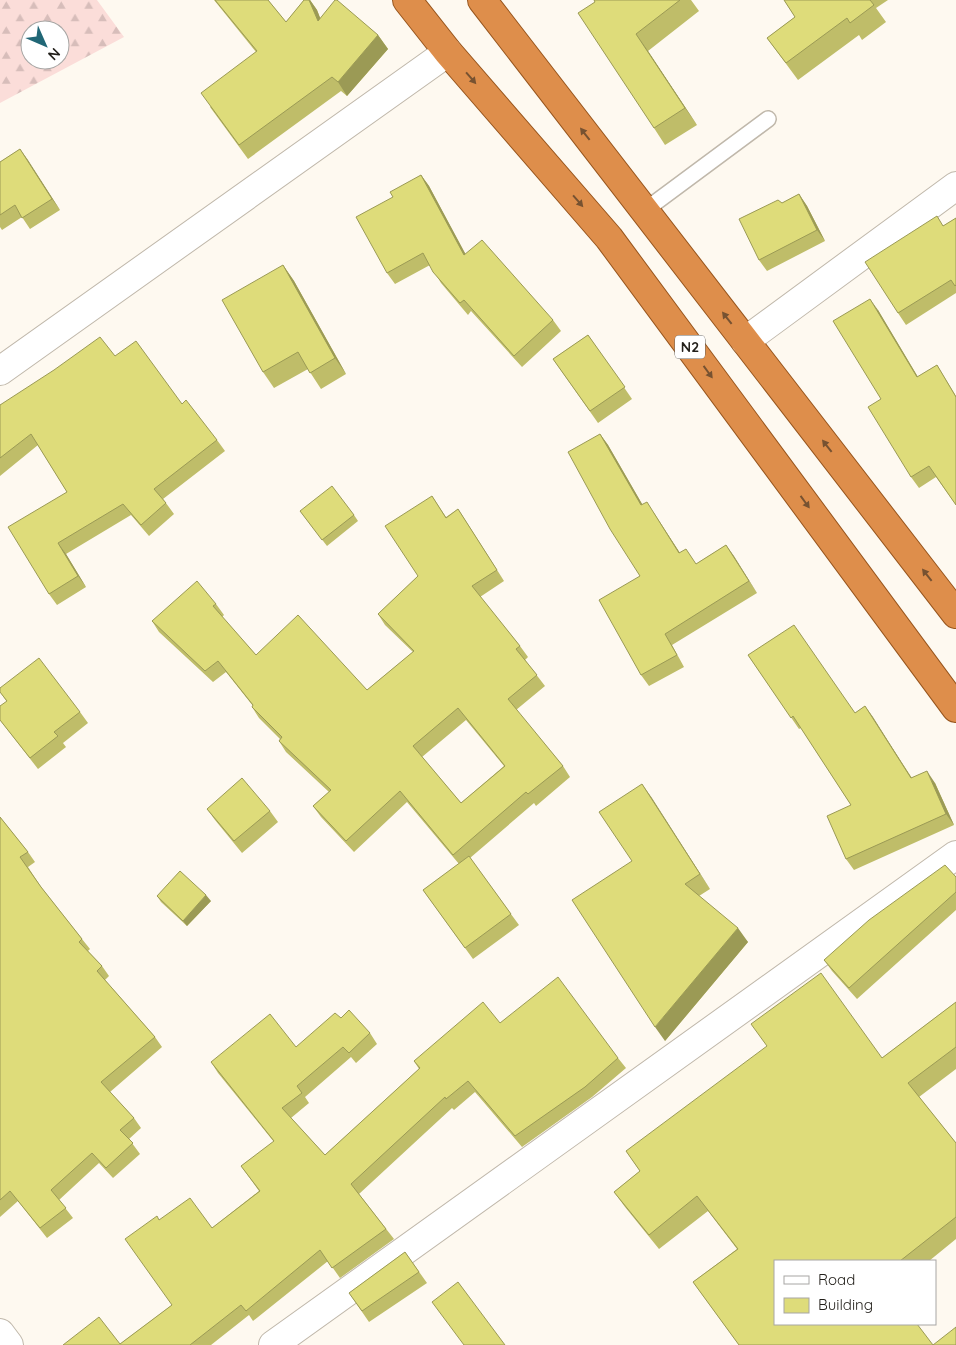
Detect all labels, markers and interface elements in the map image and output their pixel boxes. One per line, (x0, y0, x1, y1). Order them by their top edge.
north arrow (20, 20, 70, 70)
text: N (44, 44, 64, 64)
one-way arrow (466, 72, 477, 85)
one-way arrow (580, 127, 590, 141)
one-way arrow (572, 195, 583, 208)
one-way arrow (722, 312, 733, 325)
road number: N2 (675, 336, 705, 358)
one-way arrow (703, 365, 714, 378)
one-way arrow (822, 439, 832, 453)
one-way arrow (800, 495, 810, 509)
one-way arrow (921, 569, 932, 582)
legend (774, 1260, 936, 1325)
text: Road (818, 1270, 855, 1289)
text: Building (818, 1295, 873, 1314)

